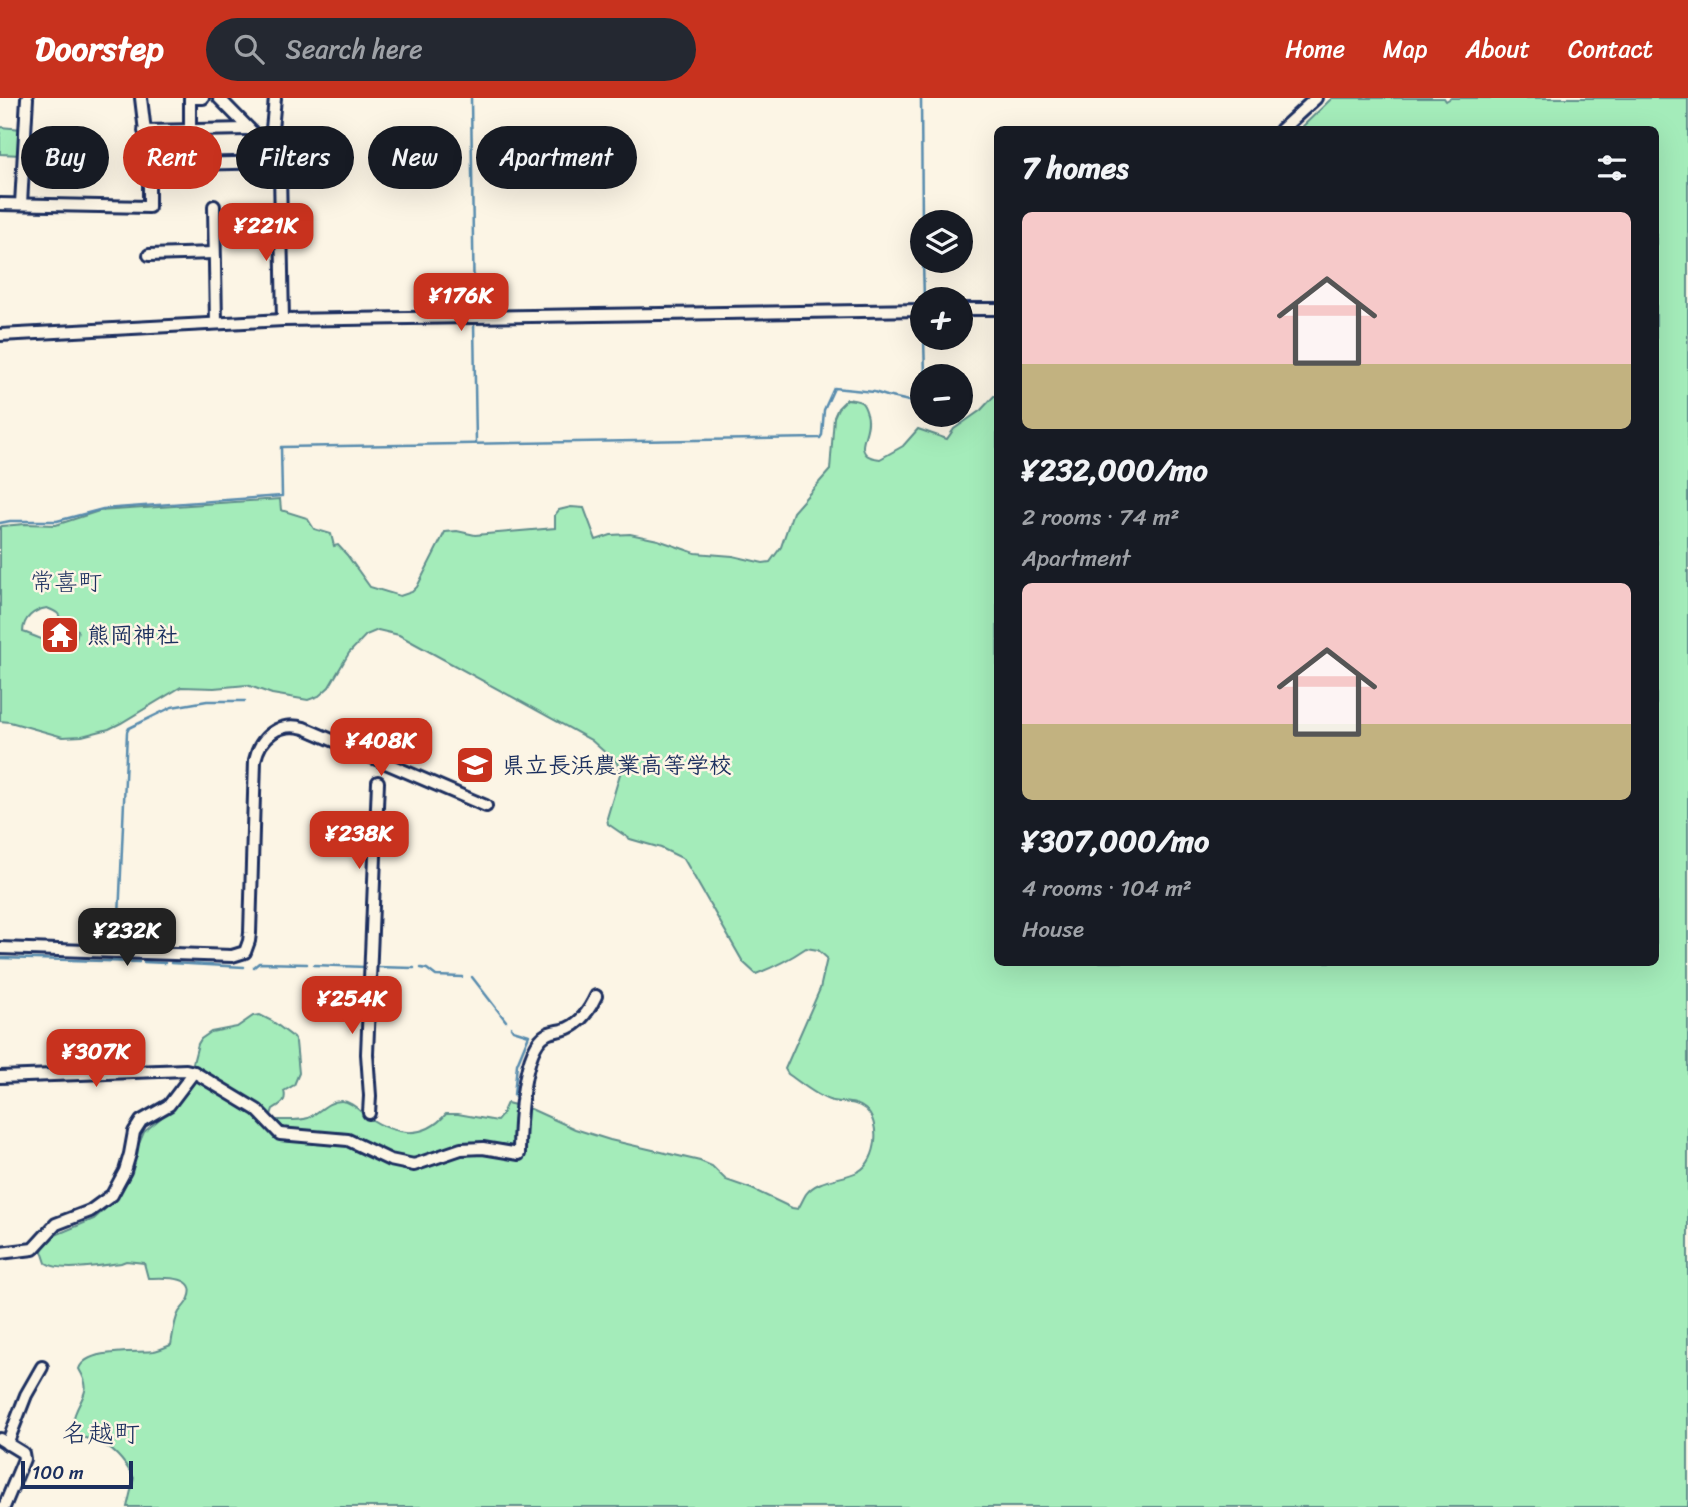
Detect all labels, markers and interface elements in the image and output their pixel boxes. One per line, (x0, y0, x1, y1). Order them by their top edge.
search box (206, 18, 696, 81)
text: Doorstep (35, 20, 164, 78)
text: Search here (286, 26, 423, 72)
text: Home (1285, 28, 1345, 70)
text: Map (1383, 28, 1427, 70)
text: About (1465, 28, 1530, 70)
text: Contact (1568, 28, 1653, 70)
icon: search (230, 30, 268, 68)
chip: Buy (21, 126, 109, 189)
chip: Rent (123, 126, 222, 189)
chip: Filters (236, 126, 354, 189)
chip: New (368, 126, 462, 189)
chip: Apartment (476, 126, 637, 189)
text: 7 homes (1022, 141, 1129, 195)
icon: filters (1593, 149, 1631, 187)
pin: ¥221K (217, 204, 315, 263)
text: ¥221K (234, 205, 298, 246)
map controls (910, 210, 973, 427)
button: layers (910, 210, 973, 273)
icon: home (1264, 258, 1390, 384)
pin: ¥176K (412, 274, 510, 333)
text: ¥176K (430, 275, 492, 316)
button: + (910, 287, 973, 350)
button: − (910, 364, 973, 427)
text: ¥232,000/mo (1022, 443, 1208, 497)
text: 2 rooms · 74 m² (1022, 497, 1179, 538)
text: Apartment (1022, 538, 1131, 579)
district label: 常喜町 (30, 561, 102, 603)
temple icon: 熊岡神社 (39, 614, 81, 656)
place label: 熊岡神社 (87, 615, 179, 656)
icon: home (1264, 629, 1390, 755)
pin: ¥408K (332, 718, 430, 778)
text: ¥408K (346, 720, 416, 761)
school or university icon: 県立長浜農業高等学校 (454, 744, 496, 786)
place label: 県立長浜農業高等学校 (502, 745, 732, 786)
pin: ¥238K (310, 812, 408, 871)
text: ¥238K (326, 813, 392, 854)
text: ¥307,000/mo (1022, 814, 1209, 868)
text: 4 rooms · 104 m² (1022, 868, 1192, 909)
pin: ¥232K (78, 908, 176, 968)
text: House (1022, 909, 1084, 950)
text: ¥232K (94, 910, 160, 951)
pin: ¥254K (303, 976, 401, 1036)
text: ¥254K (318, 978, 386, 1019)
pin: ¥307K (47, 1030, 145, 1089)
text: ¥307K (62, 1031, 130, 1072)
district label: 名越町 (62, 1410, 140, 1456)
text: 100 m (32, 1456, 84, 1489)
scale bar (21, 1458, 133, 1490)

